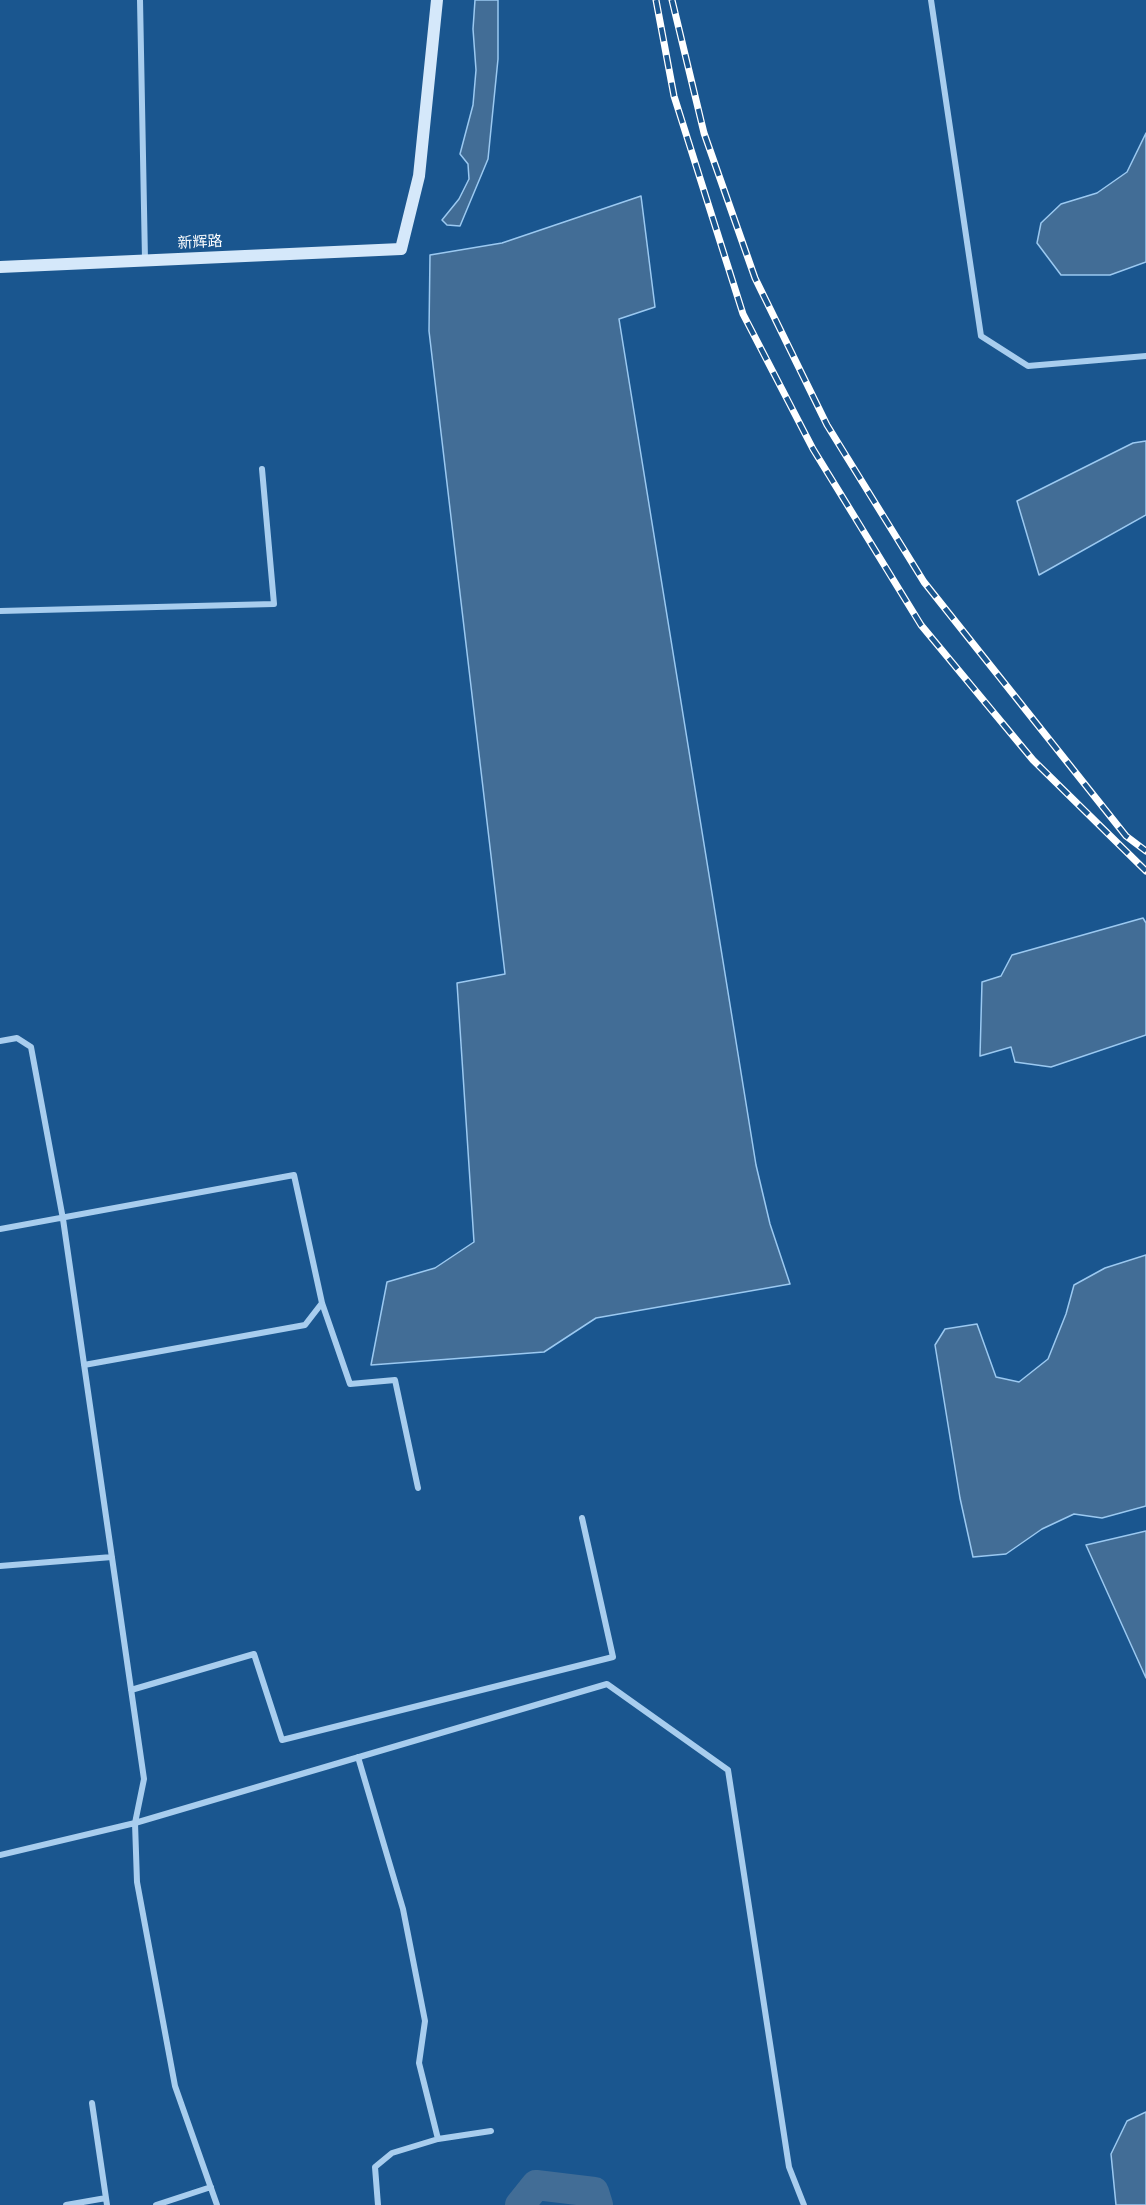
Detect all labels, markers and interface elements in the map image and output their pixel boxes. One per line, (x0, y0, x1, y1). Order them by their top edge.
street label: 新辉路 (177, 233, 223, 253)

